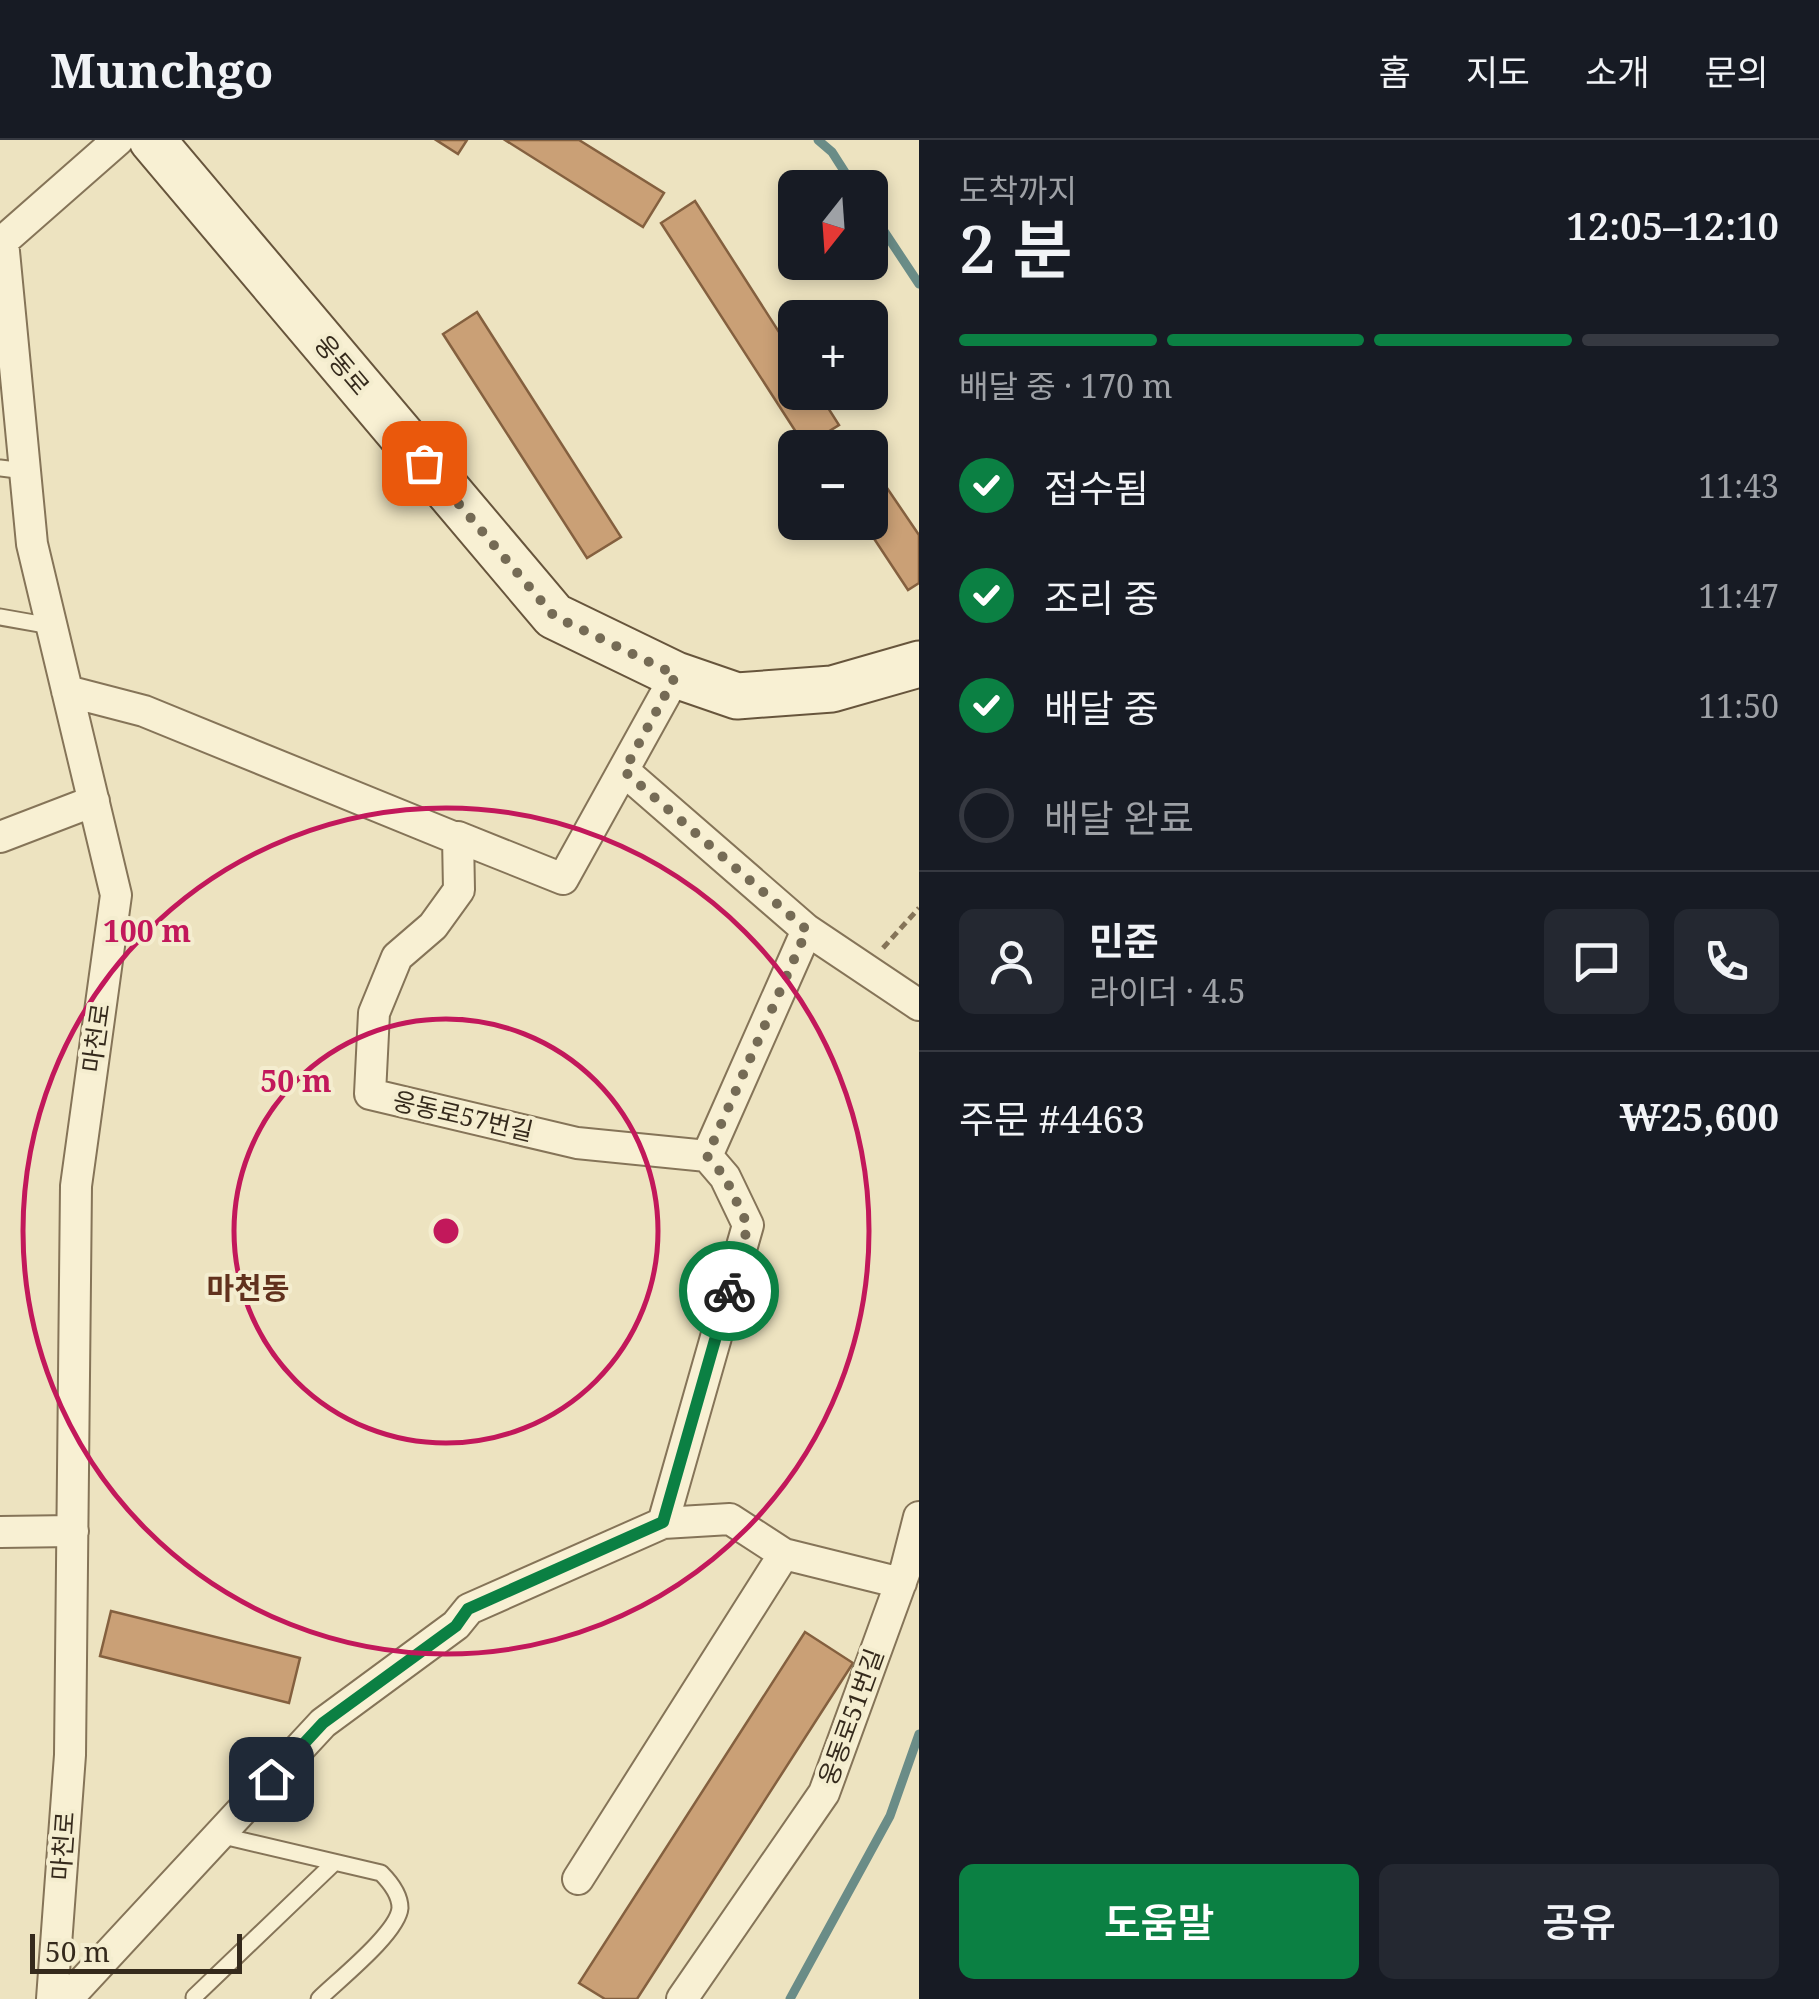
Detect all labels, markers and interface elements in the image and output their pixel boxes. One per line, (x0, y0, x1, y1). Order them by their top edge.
text: Munchgo (50, 37, 273, 102)
text: 홈 (1379, 48, 1411, 95)
text: 지도 (1466, 48, 1530, 95)
text: 소개 (1585, 48, 1650, 95)
text: 문의 (1705, 48, 1769, 95)
text: 도착까지 (959, 168, 1077, 211)
north arrow (778, 170, 888, 280)
map controls (778, 170, 888, 540)
text: 12:05–12:10 (1566, 199, 1779, 251)
text: 2 분 (959, 204, 1072, 292)
button: + (778, 300, 888, 410)
street label: 웅동로 (308, 327, 378, 402)
text: 배달 중 · 170 m (959, 364, 1173, 407)
pin (382, 421, 467, 506)
button: − (778, 430, 888, 540)
icon: bag (397, 436, 452, 491)
icon: check (959, 458, 1014, 513)
text: 접수됨 (1044, 461, 1149, 513)
text: 11:43 (1698, 464, 1779, 507)
icon: check (959, 568, 1014, 623)
text: 조리 중 (1044, 571, 1159, 623)
text: 11:47 (1698, 574, 1779, 617)
icon: check (959, 678, 1014, 733)
text: 배달 중 (1044, 681, 1159, 733)
text: 11:50 (1698, 684, 1779, 727)
text: 배달 완료 (1044, 791, 1194, 843)
button: person (959, 909, 1064, 1014)
button: chat (1544, 909, 1649, 1014)
button: phone (1674, 909, 1779, 1014)
text: 100 m (103, 910, 191, 951)
text: 민준 (1089, 914, 1159, 966)
text: 라이더 · 4.5 (1089, 969, 1246, 1012)
street label: 마천로 (73, 1001, 117, 1074)
text: 50 m (260, 1060, 332, 1101)
street label: 웅동로57번길 (390, 1082, 537, 1148)
text: ₩25,600 (1620, 1090, 1779, 1142)
text: 주문 #4463 (959, 1092, 1145, 1144)
centre of rings (428, 1213, 464, 1249)
courier (679, 1241, 779, 1341)
icon: bike (702, 1264, 757, 1319)
district label: 마천동 (207, 1267, 289, 1308)
street label: 웅동로51번길 (810, 1644, 890, 1790)
pin (229, 1737, 314, 1822)
icon: home (244, 1752, 299, 1807)
street label: 마천로 (43, 1810, 81, 1882)
button: 도움말 (959, 1864, 1359, 1979)
button: 공유 (1379, 1864, 1779, 1979)
scale bar (30, 1929, 242, 1974)
text: 50 m (45, 1932, 110, 1970)

